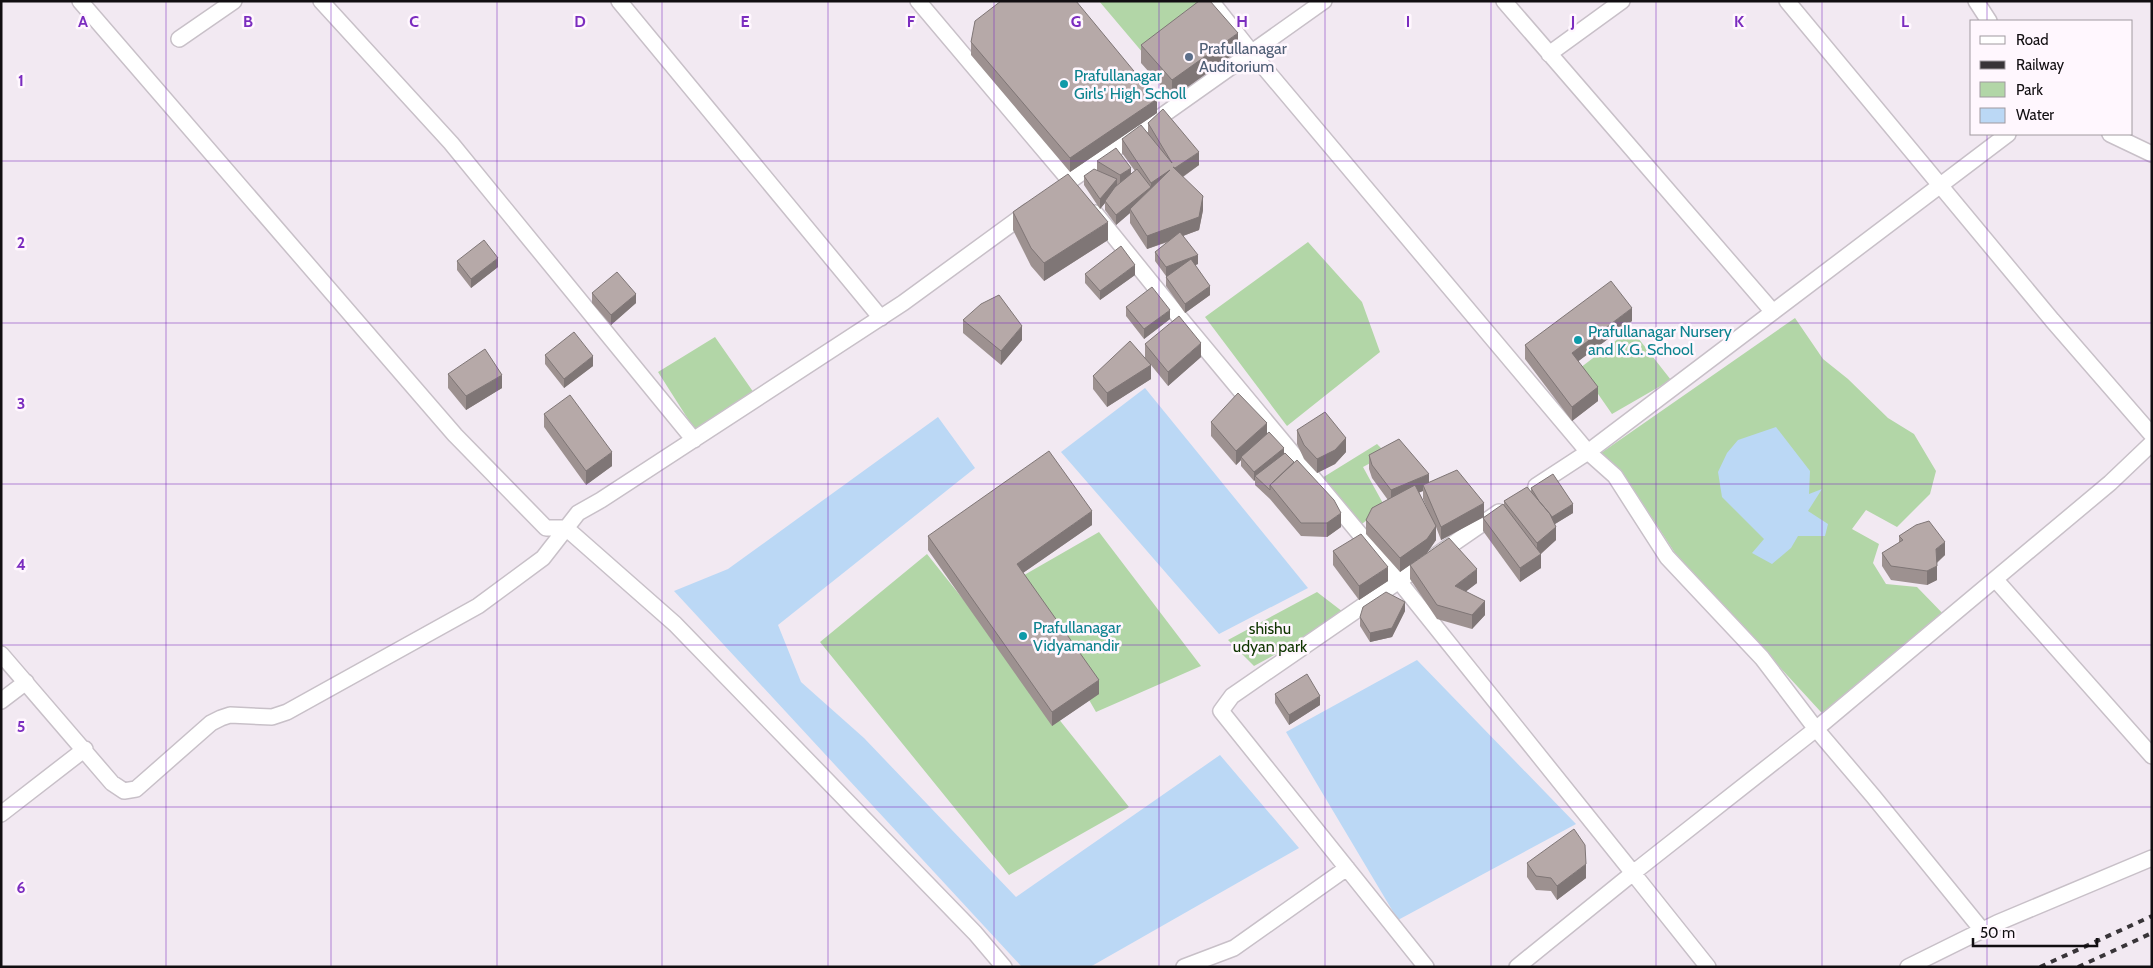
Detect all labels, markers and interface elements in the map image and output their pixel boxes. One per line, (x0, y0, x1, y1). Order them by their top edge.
text: A (78, 12, 88, 31)
text: B (243, 12, 253, 31)
text: C (409, 12, 419, 31)
text: D (574, 12, 586, 31)
text: E (740, 12, 750, 31)
text: F (907, 12, 916, 31)
text: G (1071, 12, 1081, 31)
text: H (1236, 12, 1248, 31)
text: I (1406, 12, 1410, 31)
text: J (1570, 12, 1575, 31)
text: K (1734, 12, 1744, 31)
text: L (1901, 12, 1909, 31)
legend (1970, 20, 2133, 135)
text: Road (2016, 31, 2049, 49)
place label: Prafullanagar Auditorium (1199, 39, 1288, 76)
marker: Prafullanagar Auditorium (1183, 51, 1195, 63)
text: Railway (2016, 56, 2065, 74)
place label: Prafullanagar Girls' High Scholl (1074, 66, 1186, 103)
text: 1 (18, 71, 24, 90)
marker: Prafullanagar Girls' High Scholl (1058, 78, 1070, 90)
text: Park (2016, 81, 2043, 99)
text: Water (2016, 106, 2054, 124)
text: 2 (17, 233, 25, 252)
place label: Prafullanagar Nursery and K.G. School (1588, 322, 1732, 359)
marker: Prafullanagar Nursery and K.G. School (1572, 334, 1584, 346)
text: 3 (17, 394, 25, 413)
text: 4 (16, 555, 26, 574)
place label: Prafullanagar Vidyamandir (1033, 618, 1122, 655)
park label: shishu udyan park (1233, 619, 1308, 656)
marker: Prafullanagar Vidyamandir (1017, 630, 1029, 642)
text: 5 (17, 717, 25, 736)
text: 6 (17, 878, 26, 897)
scale bar (1973, 916, 2097, 948)
text: 50 m (1980, 924, 2015, 942)

